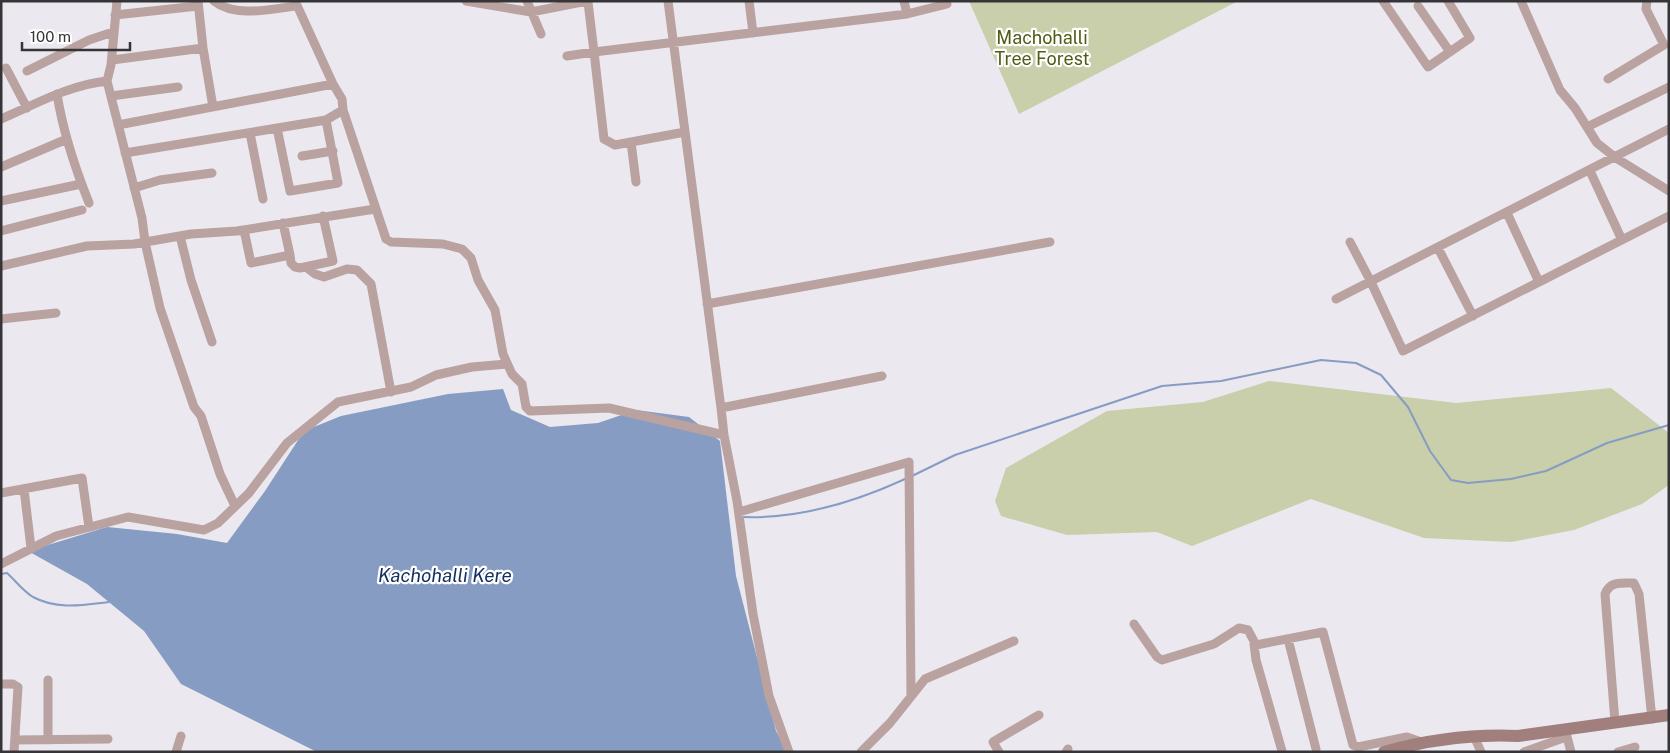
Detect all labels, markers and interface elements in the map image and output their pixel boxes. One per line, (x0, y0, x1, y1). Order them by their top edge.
scale bar (22, 20, 130, 52)
park label: Machohalli Tree Forest (994, 27, 1090, 69)
text: 100 m (30, 28, 71, 45)
water label: Kachohalli Kere (378, 564, 512, 586)

